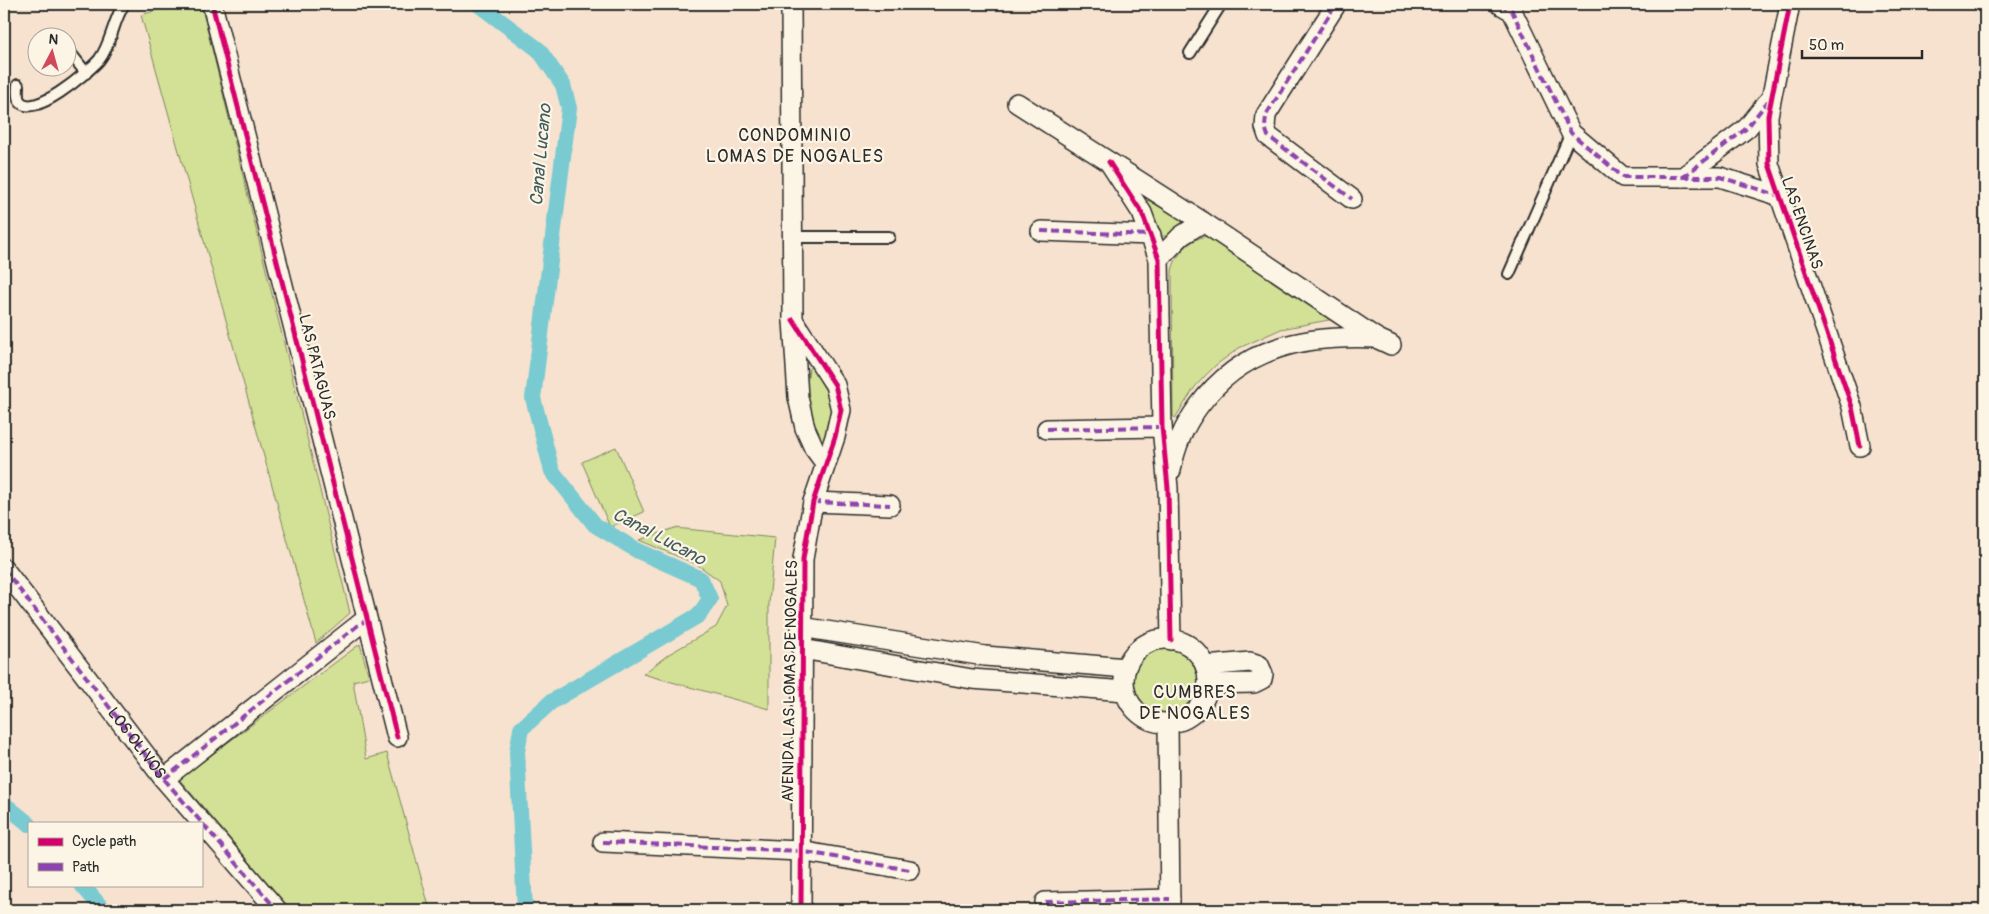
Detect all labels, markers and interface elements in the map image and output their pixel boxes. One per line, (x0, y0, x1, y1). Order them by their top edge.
north arrow (28, 28, 78, 78)
scale bar (1802, 28, 1922, 60)
text: N (48, 31, 59, 49)
text: 50 m (1809, 36, 1844, 55)
water label: Canal Lucano (525, 102, 557, 207)
district label: CONDOMINIO LOMAS DE NOGALES (706, 124, 884, 168)
street label: LAS ENCINAS (1777, 174, 1827, 272)
street label: LAS PATAGUAS (294, 312, 340, 422)
water label: Canal Lucano (609, 503, 711, 572)
street label: AVENIDA LAS LOMAS DE NOGALES (778, 560, 802, 802)
district label: CUMBRES DE NOGALES (1139, 681, 1251, 725)
street label: LOS OLIVOS (103, 703, 170, 783)
legend (28, 822, 202, 886)
text: Cycle path (72, 832, 136, 851)
text: Path (72, 858, 99, 877)

